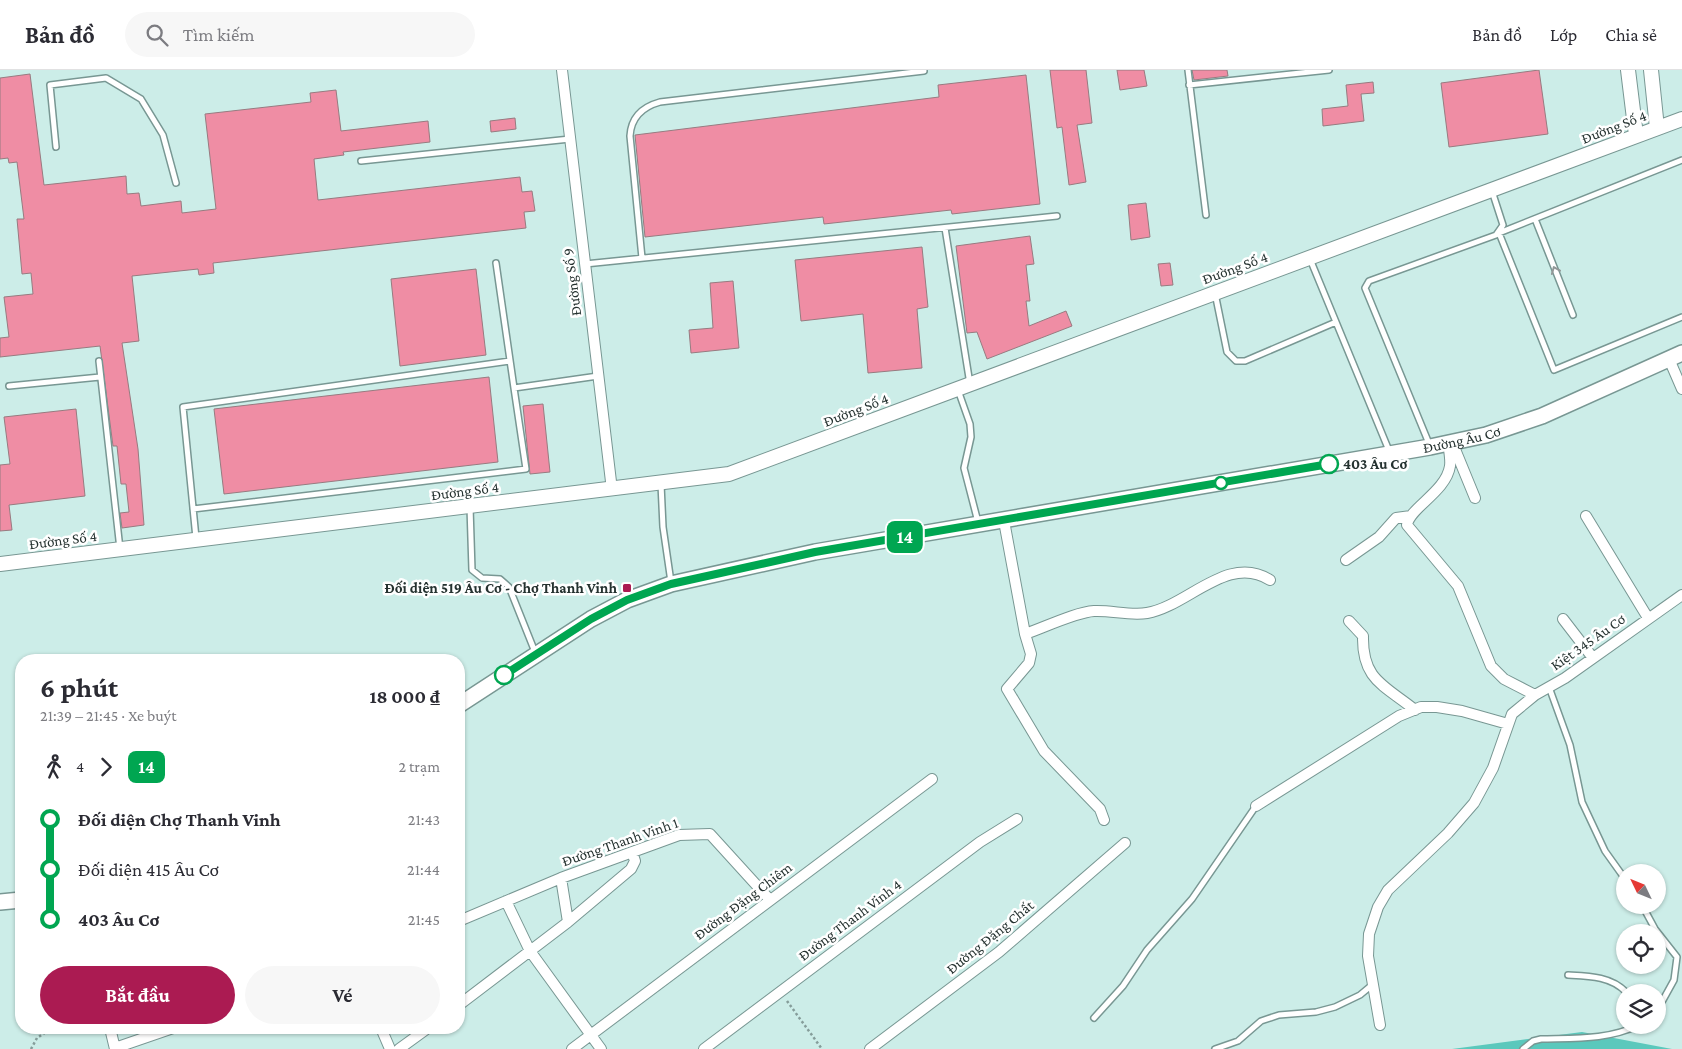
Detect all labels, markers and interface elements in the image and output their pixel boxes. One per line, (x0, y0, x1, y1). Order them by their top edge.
search box (125, 12, 475, 57)
text: Bản đồ (25, 21, 95, 48)
icon: search (143, 21, 171, 49)
text: Tìm kiếm (183, 24, 255, 45)
text: Bản đồ (1472, 25, 1522, 45)
text: Lớp (1550, 25, 1577, 45)
text: Chia sẻ (1605, 25, 1657, 45)
street label: Đường Số 4 (1579, 106, 1649, 148)
street label: Đường Số 9 (559, 247, 585, 317)
street label: Đường Số 4 (1200, 248, 1270, 288)
one-way arrow (1551, 266, 1561, 275)
street label: Đường Số 4 (821, 389, 891, 431)
street label: Đường Âu Cơ (1422, 423, 1503, 456)
marker: 403 Âu Cơ (1319, 454, 1339, 474)
place label: 403 Âu Cơ (1343, 456, 1407, 472)
unlabelled marker (1214, 476, 1228, 490)
street label: Đường Số 4 (430, 478, 500, 504)
line badge: 14 (882, 521, 928, 553)
street label: Đường Số 4 (28, 527, 98, 553)
text: 14 (897, 527, 913, 547)
place label: Đối diện 519 Âu Cơ - Chợ Thanh Vinh (384, 580, 617, 596)
marker: Đối diện 519 Âu Cơ - Chợ Thanh Vinh (621, 582, 633, 594)
street label: Kiệt 345 Âu Cơ (1548, 610, 1629, 674)
unlabelled marker (494, 665, 514, 685)
text: 6 phút (40, 672, 118, 703)
text: 18 000 ₫ (370, 686, 440, 707)
text: 21:39 – 21:45 · Xe buýt (40, 707, 176, 724)
icon: walk (40, 753, 68, 781)
icon: forward (92, 753, 120, 781)
text: 14 (138, 757, 155, 777)
text: 4 (76, 758, 84, 775)
text: 2 trạm (398, 758, 440, 775)
text: Đối diện Chợ Thanh Vinh (78, 809, 281, 830)
text: 21:43 (408, 811, 440, 828)
street label: Đường Thanh Vinh 1 (560, 815, 681, 870)
text: Đối diện 415 Âu Cơ (78, 859, 219, 880)
street label: Đường Đặng Chiêm (691, 859, 796, 944)
text: 21:44 (407, 861, 440, 878)
north arrow (1616, 864, 1666, 914)
map controls (1616, 864, 1666, 1034)
street label: Đường Thanh Vinh 4 (795, 876, 905, 965)
street label: Đường Đặng Chất (943, 896, 1038, 978)
text: 403 Âu Cơ (78, 909, 159, 930)
text: 21:45 (408, 911, 440, 928)
button: locate (1616, 924, 1666, 974)
button: Bắt đầu (40, 966, 235, 1024)
button: Vé (245, 966, 440, 1024)
button: layers (1616, 984, 1666, 1034)

